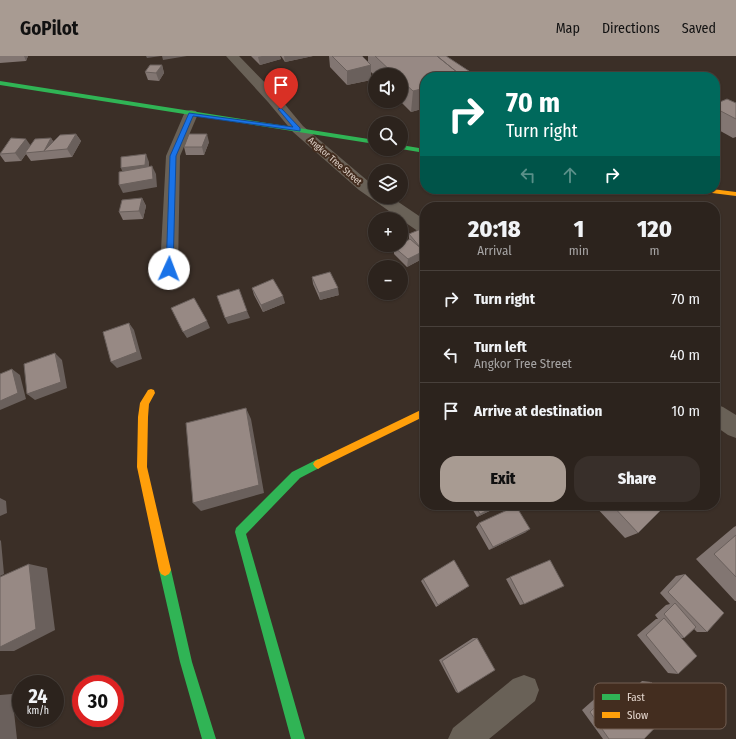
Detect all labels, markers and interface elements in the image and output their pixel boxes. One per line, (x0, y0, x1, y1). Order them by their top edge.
text: GoPilot (20, 17, 79, 40)
text: Map (556, 20, 580, 37)
text: Directions (602, 20, 660, 37)
text: Saved (682, 20, 716, 37)
pin (264, 68, 298, 109)
map controls (368, 68, 408, 300)
button: sound (368, 68, 408, 108)
icon: arrive (270, 74, 292, 96)
text: 70 m (506, 86, 560, 119)
icon: right (440, 88, 492, 140)
button: search (368, 116, 408, 156)
text: Turn right (506, 120, 578, 142)
street label: Angkor Tree Street (306, 135, 364, 187)
button: layers (368, 164, 408, 204)
icon: left (517, 164, 539, 186)
icon: ahead (559, 164, 581, 186)
icon: right (601, 164, 623, 186)
button: + (368, 212, 408, 252)
text: 20:18 (468, 215, 521, 243)
text: 1 (574, 215, 584, 243)
text: 120 (637, 215, 672, 243)
text: Arrival (477, 243, 512, 258)
text: min (569, 243, 589, 258)
text: m (649, 243, 659, 258)
position arrow (148, 248, 190, 290)
button: − (368, 260, 408, 300)
icon: right (440, 288, 462, 310)
text: Turn right (474, 290, 535, 308)
text: 70 m (671, 290, 700, 308)
text: Turn left (474, 338, 527, 356)
icon: left (440, 344, 462, 366)
text: 40 m (670, 346, 700, 364)
text: Angkor Tree Street (474, 356, 572, 371)
icon: arrive (440, 400, 462, 422)
text: Arrive at destination (474, 402, 602, 420)
text: 10 m (671, 402, 700, 420)
button: Exit (440, 456, 566, 502)
button: Share (574, 456, 700, 502)
speed limit sign: 30 (72, 675, 124, 727)
legend (594, 683, 726, 729)
text: 24 (28, 684, 48, 708)
text: Fast (627, 691, 645, 704)
text: km/h (27, 705, 49, 717)
text: Slow (627, 709, 648, 722)

